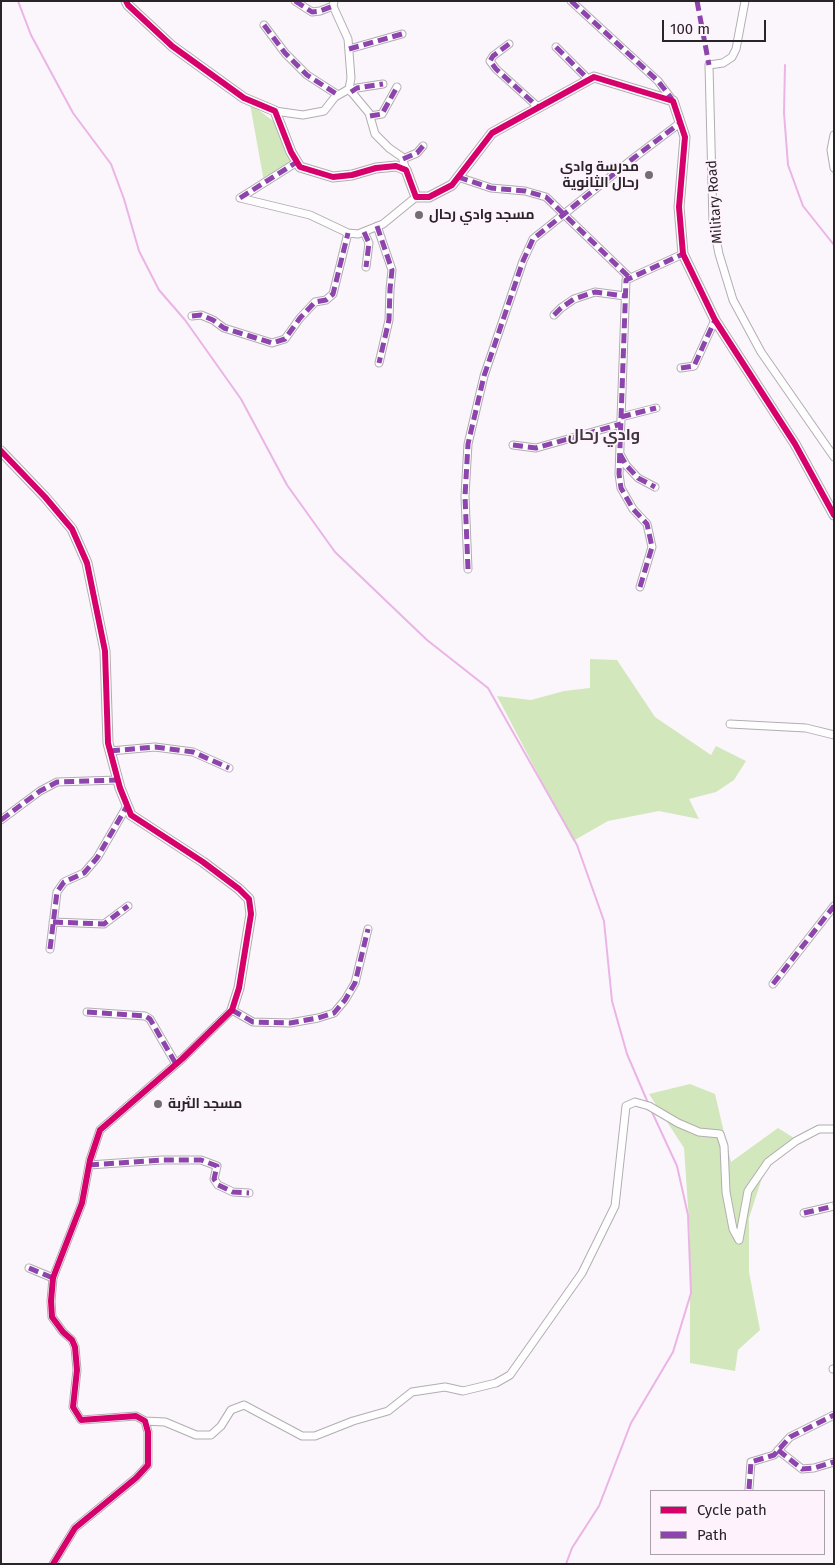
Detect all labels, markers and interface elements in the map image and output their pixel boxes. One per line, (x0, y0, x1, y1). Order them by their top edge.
scale bar (665, 10, 769, 42)
text: 100 m (670, 20, 710, 38)
place label: مدرسة وادي رحال الثانوية (560, 159, 639, 192)
street label: Military Road (704, 160, 726, 244)
marker: مدرسة وادي رحال الثانوية (643, 169, 655, 181)
place label: مسجد وادي رحال (429, 207, 534, 223)
marker: مسجد وادي رحال (413, 209, 425, 221)
district label: وادي رحال (568, 426, 640, 446)
place label: مسجد الثربة (168, 1096, 242, 1112)
marker: مسجد الثربة (152, 1098, 164, 1110)
legend (650, 1490, 825, 1555)
text: Cycle path (697, 1501, 767, 1519)
text: Path (697, 1526, 727, 1544)

